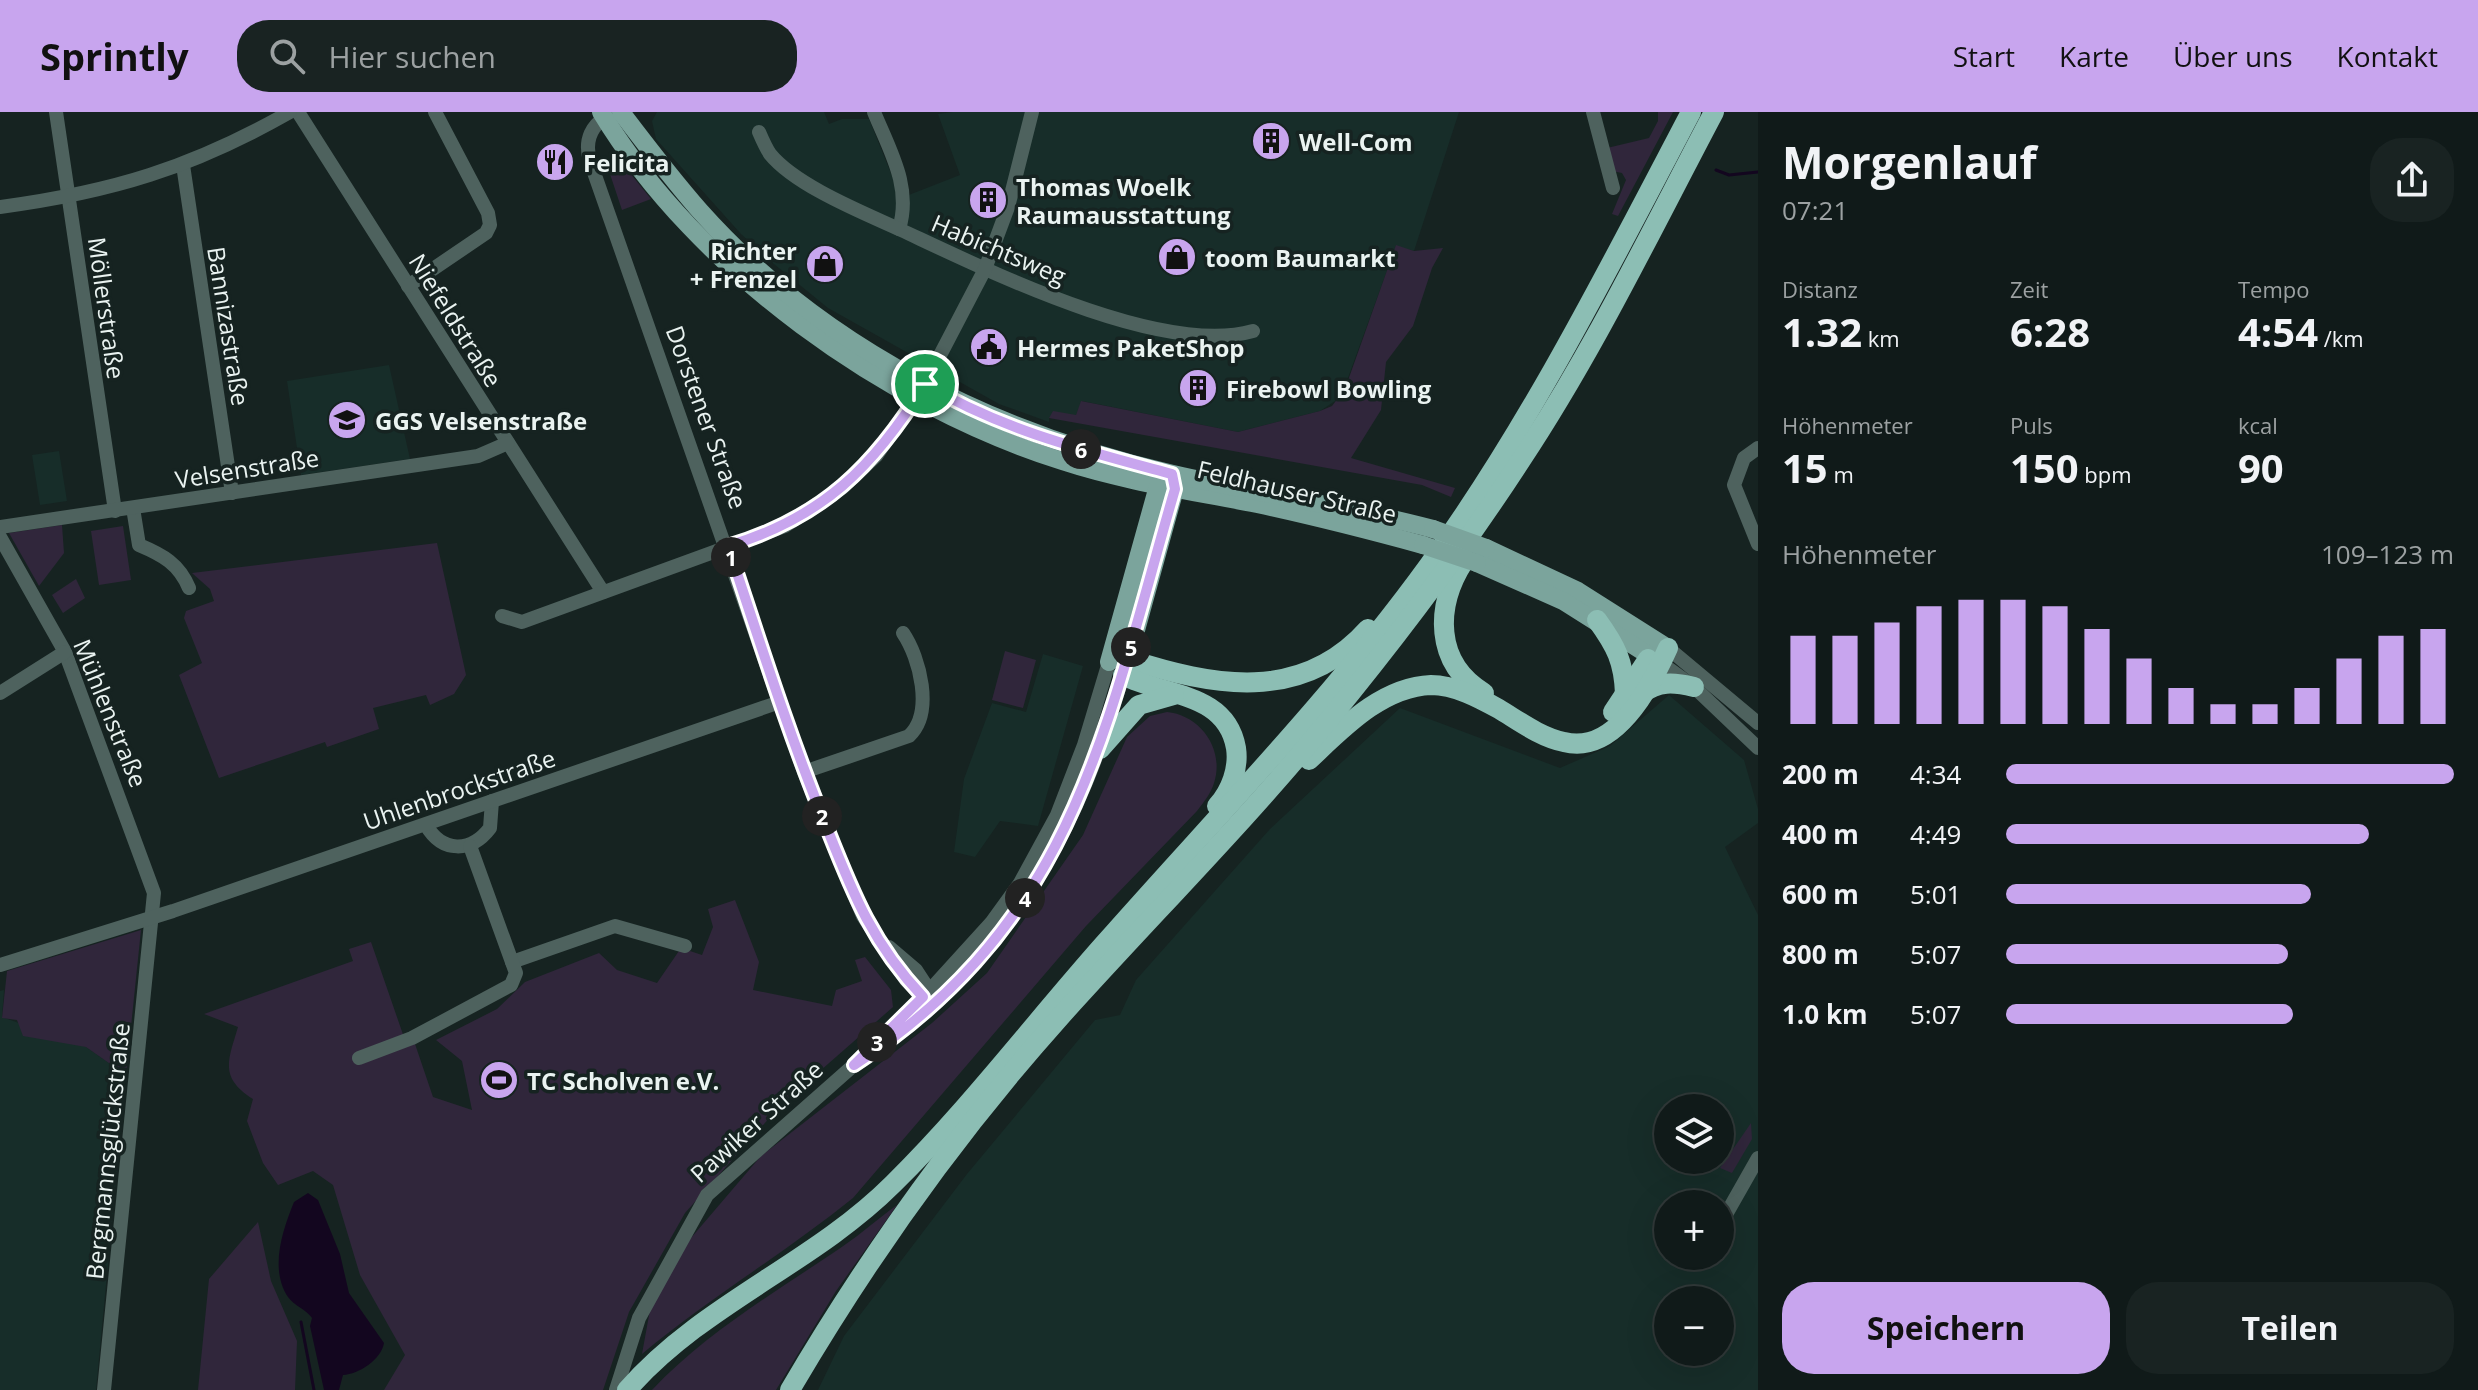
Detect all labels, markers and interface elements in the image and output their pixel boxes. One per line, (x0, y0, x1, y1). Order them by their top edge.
search box (237, 20, 797, 92)
text: Sprintly (40, 30, 189, 82)
icon: search (265, 34, 309, 78)
text: Hier suchen (329, 36, 496, 77)
text: Start (1953, 37, 2015, 75)
text: Karte (2059, 37, 2129, 75)
text: Über uns (2173, 37, 2293, 75)
text: Kontakt (2337, 37, 2438, 75)
building icon: Well-Com (1250, 120, 1292, 162)
place label: Well-Com (1299, 125, 1412, 158)
text: Morgenlauf (1782, 132, 2036, 192)
button: share (2370, 138, 2454, 222)
restaurant icon: Felicita (534, 141, 576, 183)
place label: Felicita (583, 146, 670, 179)
place label: Thomas Woelk Raumausstattung (1016, 170, 1231, 231)
building icon: Thomas Woelk Raumausstattung (967, 179, 1009, 221)
text: 07:21 (1782, 192, 1848, 228)
street label: Habichtsweg (927, 206, 1071, 292)
place label: Richter + Frenzel (690, 234, 797, 295)
street label: Möllerstraße (81, 235, 133, 381)
shop icon: toom Baumarkt (1156, 236, 1198, 278)
place label: toom Baumarkt (1205, 241, 1396, 274)
shop icon: Richter + Frenzel (804, 243, 846, 285)
street label: Bannizastraße (200, 244, 258, 408)
street label: Niefeldstraße (402, 247, 510, 393)
text: Distanz (1782, 274, 1858, 304)
text: Zeit (2010, 274, 2048, 304)
text: Tempo (2238, 274, 2310, 304)
text: 1.32 (1782, 304, 1862, 359)
text: 6:28 (2010, 304, 2090, 359)
text: 4:54 (2238, 304, 2318, 359)
street label: Dorstener Straße (659, 321, 755, 513)
text: km (1862, 323, 1900, 353)
text: /km (2318, 323, 2364, 353)
public building icon: Hermes PaketShop (968, 326, 1010, 368)
place label: Hermes PaketShop (1017, 331, 1244, 364)
pin (891, 350, 959, 418)
icon: arrive (903, 362, 947, 406)
building icon: Firebowl Bowling (1177, 367, 1219, 409)
place label: Firebowl Bowling (1226, 372, 1432, 405)
school or university icon: GGS Velsenstraße (326, 399, 368, 441)
place label: GGS Velsenstraße (375, 404, 587, 437)
text: Höhenmeter (1782, 410, 1913, 440)
text: Puls (2010, 410, 2053, 440)
text: kcal (2238, 410, 2278, 440)
pin: 6 (1061, 429, 1101, 469)
text: 6 (1075, 434, 1087, 464)
street label: Velsenstraße (173, 440, 321, 496)
text: 15 (1782, 440, 1828, 495)
text: 150 (2010, 440, 2079, 495)
text: 90 (2238, 440, 2284, 495)
street label: Feldhauser Straße (1194, 452, 1400, 530)
text: m (1828, 459, 1854, 489)
text: bpm (2079, 459, 2132, 489)
text: Höhenmeter (1782, 536, 1936, 572)
text: 109–123 m (2321, 536, 2454, 572)
pin: 1 (711, 537, 751, 577)
text: 1 (725, 542, 737, 572)
pin: 5 (1111, 627, 1151, 667)
text: 5 (1125, 632, 1137, 662)
street label: Mühlenstraße (66, 634, 156, 792)
street label: Uhlenbrockstraße (359, 741, 559, 837)
text: 200 m (1782, 756, 1859, 792)
text: 4:34 (1910, 756, 1961, 792)
pin: 2 (802, 796, 842, 836)
text: 2 (816, 801, 828, 831)
text: 400 m (1782, 816, 1859, 852)
text: 4:49 (1910, 816, 1961, 852)
text: 600 m (1782, 876, 1859, 912)
text: 5:01 (1910, 876, 1961, 912)
pin: 4 (1005, 878, 1045, 918)
text: 4 (1019, 883, 1031, 913)
text: 800 m (1782, 936, 1859, 972)
text: 5:07 (1910, 936, 1961, 972)
text: 1.0 km (1782, 996, 1868, 1032)
text: 5:07 (1910, 996, 1961, 1032)
street label: Bergmannsglückstraße (77, 1021, 137, 1281)
pin: 3 (857, 1022, 897, 1062)
text: 3 (871, 1027, 883, 1057)
street label: Pawiker Straße (683, 1053, 829, 1189)
sports icon: TC Scholven e.V. (478, 1059, 520, 1101)
place label: TC Scholven e.V. (527, 1064, 719, 1097)
map controls (1654, 1094, 1734, 1366)
button: layers (1654, 1094, 1734, 1174)
button: + (1654, 1190, 1734, 1270)
button: Speichern (1782, 1282, 2110, 1374)
button: Teilen (2126, 1282, 2454, 1374)
button: − (1654, 1286, 1734, 1366)

